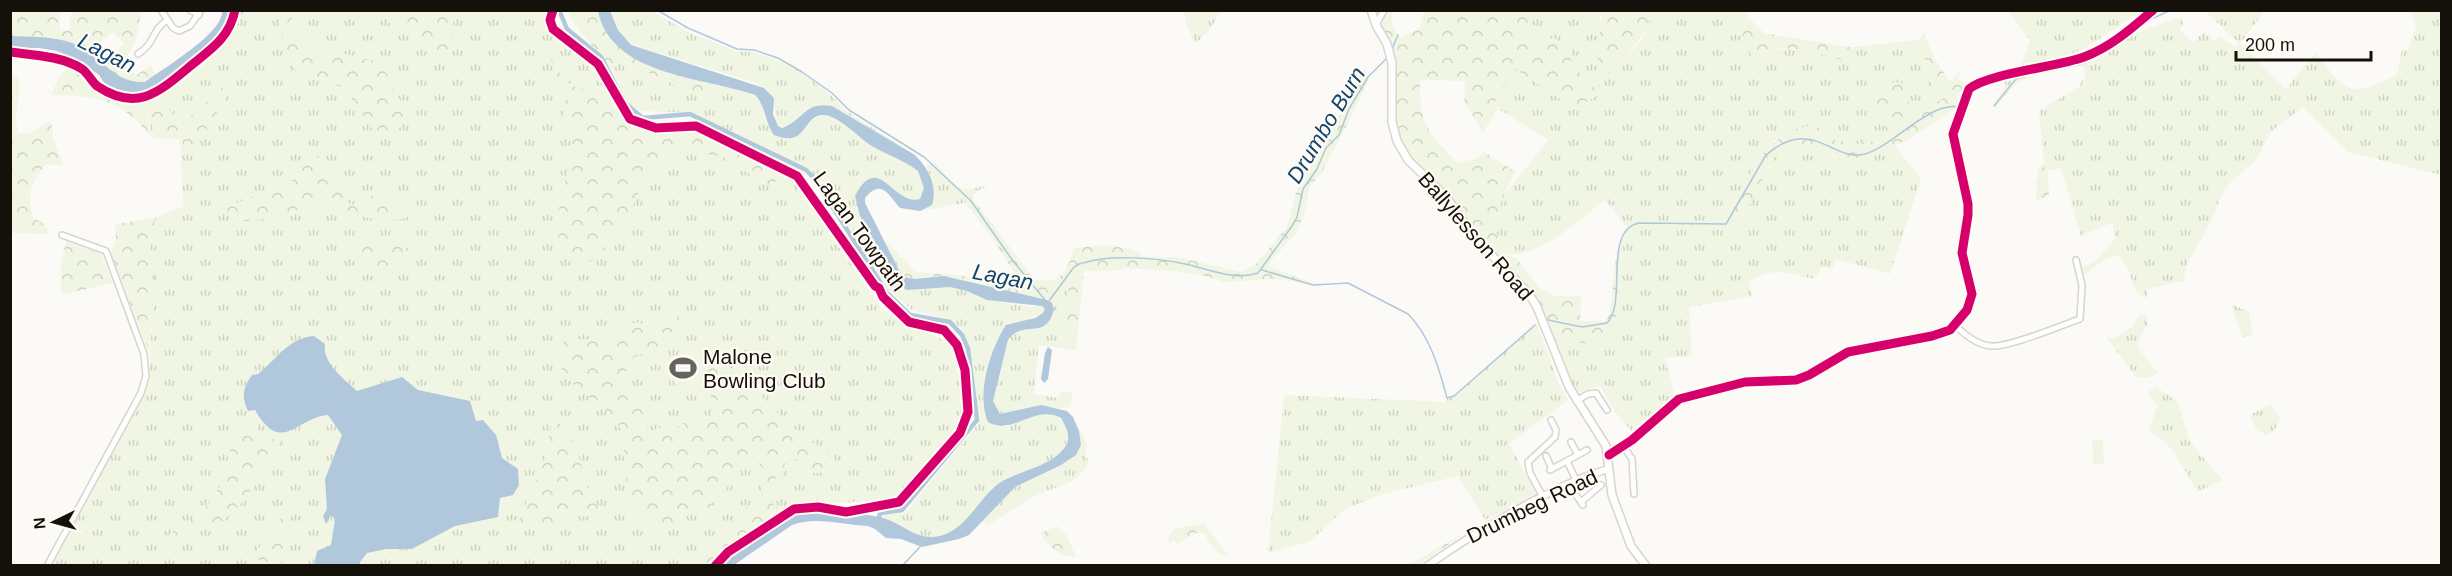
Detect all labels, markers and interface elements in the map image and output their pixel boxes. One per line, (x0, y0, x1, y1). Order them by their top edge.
scale bar (2236, 24, 2371, 62)
water label: Lagan (74, 28, 140, 78)
text: 200 m (2245, 35, 2295, 55)
water label: Drumbo Burn (1282, 62, 1370, 188)
street label: Lagan Towpath (809, 167, 911, 295)
street label: Ballylesson Road (1414, 167, 1538, 305)
water label: Lagan (971, 259, 1035, 295)
place label: Malone Bowling Club (703, 345, 826, 392)
sports icon: Malone Bowling Club (668, 353, 698, 383)
street label: Drumbeg Road (1463, 464, 1601, 548)
north arrow (24, 492, 84, 552)
text: N (31, 517, 49, 530)

